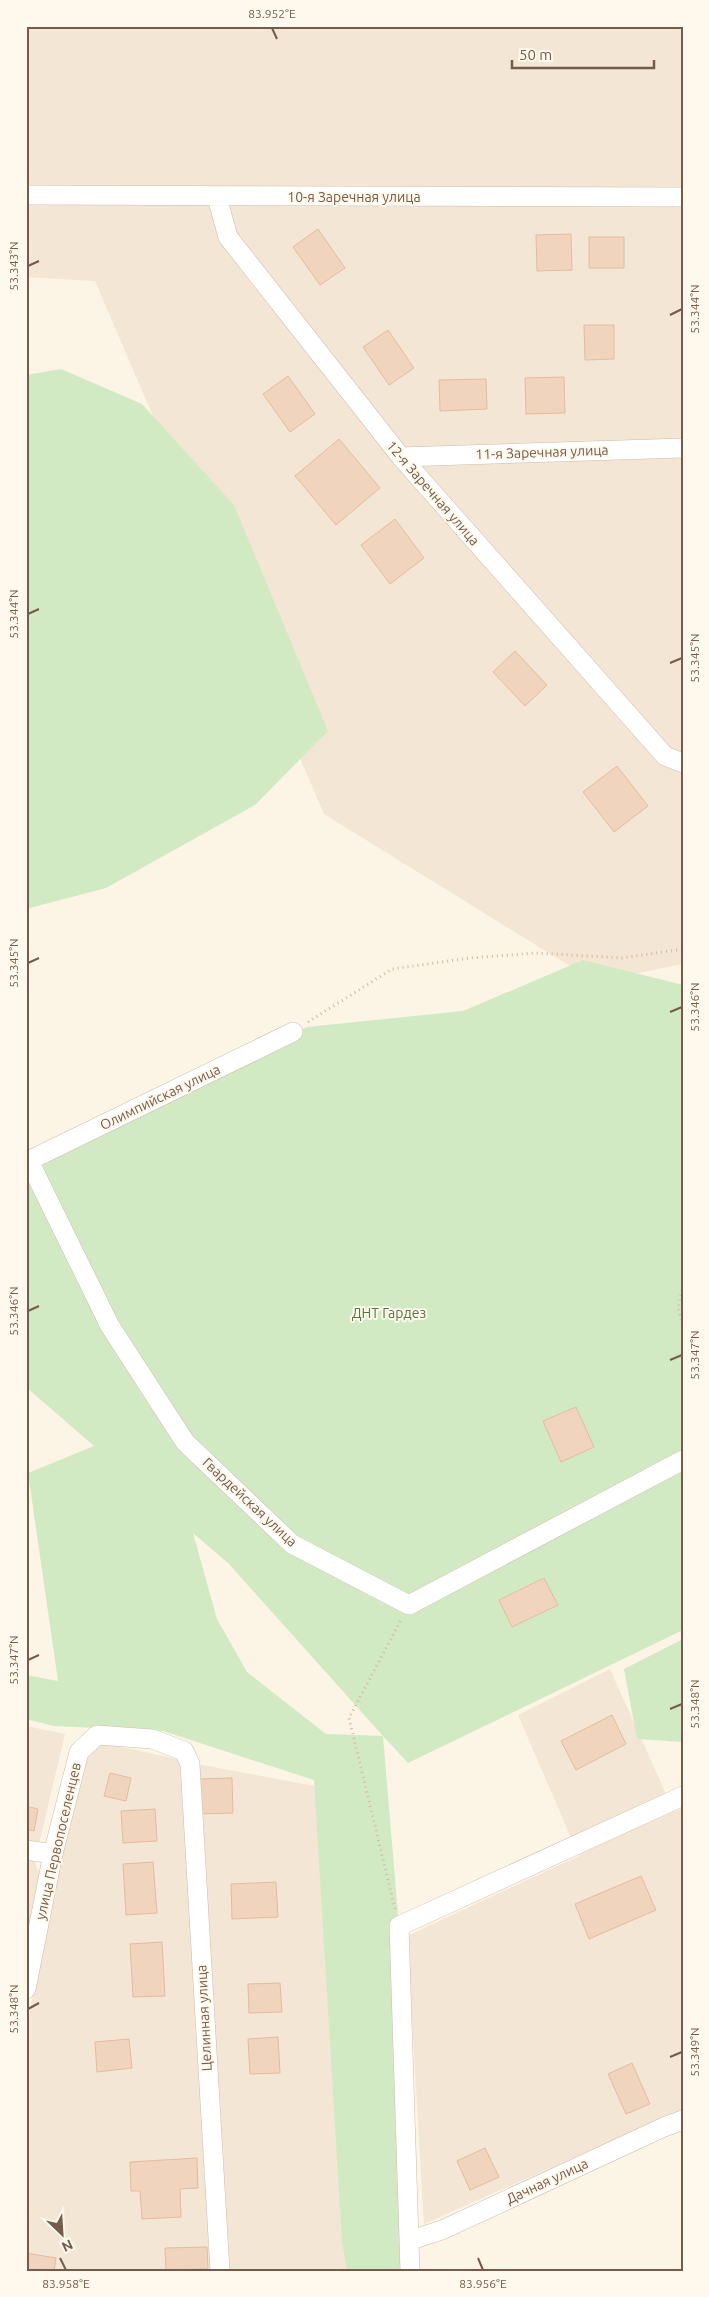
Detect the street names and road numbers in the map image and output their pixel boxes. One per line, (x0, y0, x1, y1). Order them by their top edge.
street label: 10-я Заречная улица (287, 189, 421, 205)
street label: 12-я Заречная улица (383, 437, 483, 549)
street label: 11-я Заречная улица (475, 442, 609, 462)
street label: Олимпийская улица (97, 1061, 223, 1133)
street label: Гвардейская улица (199, 1454, 301, 1550)
street label: улица Первопоселенцев (32, 1761, 84, 1921)
street label: Целинная улица (193, 1964, 215, 2072)
street label: Дачная улица (503, 2155, 591, 2207)

